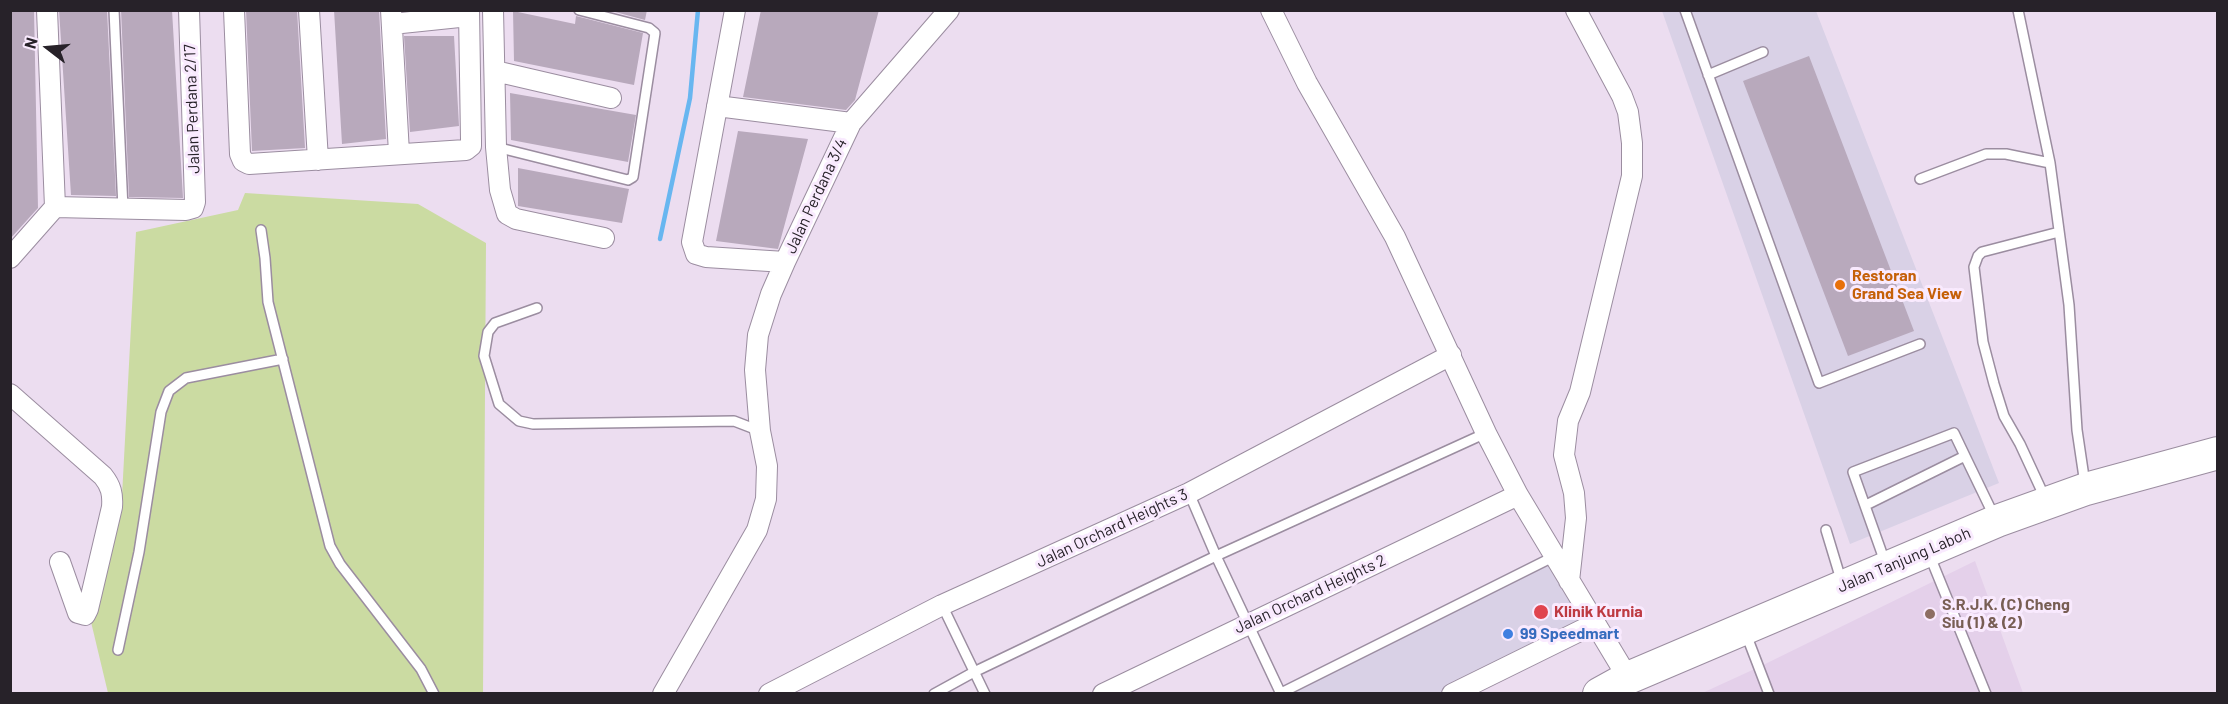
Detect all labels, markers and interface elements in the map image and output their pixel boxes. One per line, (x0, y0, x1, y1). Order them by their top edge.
north arrow (18, 18, 78, 78)
text: N (20, 35, 41, 51)
street label: Jalan Perdana 2/17 (180, 44, 204, 174)
street label: Jalan Perdana 3/4 (781, 135, 851, 257)
place label: Restoran Grand Sea View (1852, 266, 1962, 304)
marker: Restoran Grand Sea View (1833, 278, 1847, 292)
street label: Jalan Orchard Heights 3 (1033, 484, 1191, 572)
street label: Jalan Tanjung Laboh (1834, 523, 1974, 597)
street label: Jalan Orchard Heights 2 (1231, 550, 1389, 638)
place label: S.R.J.K. (C) Cheng Siu (1) & (2) (1942, 595, 2070, 633)
place label: Klinik Kurnia (1554, 602, 1643, 622)
marker: Klinik Kurnia (1532, 603, 1550, 621)
marker: S.R.J.K. (C) Cheng Siu (1) & (2) (1923, 607, 1937, 621)
place label: 99 Speedmart (1520, 624, 1619, 644)
marker: 99 Speedmart (1501, 627, 1515, 641)

